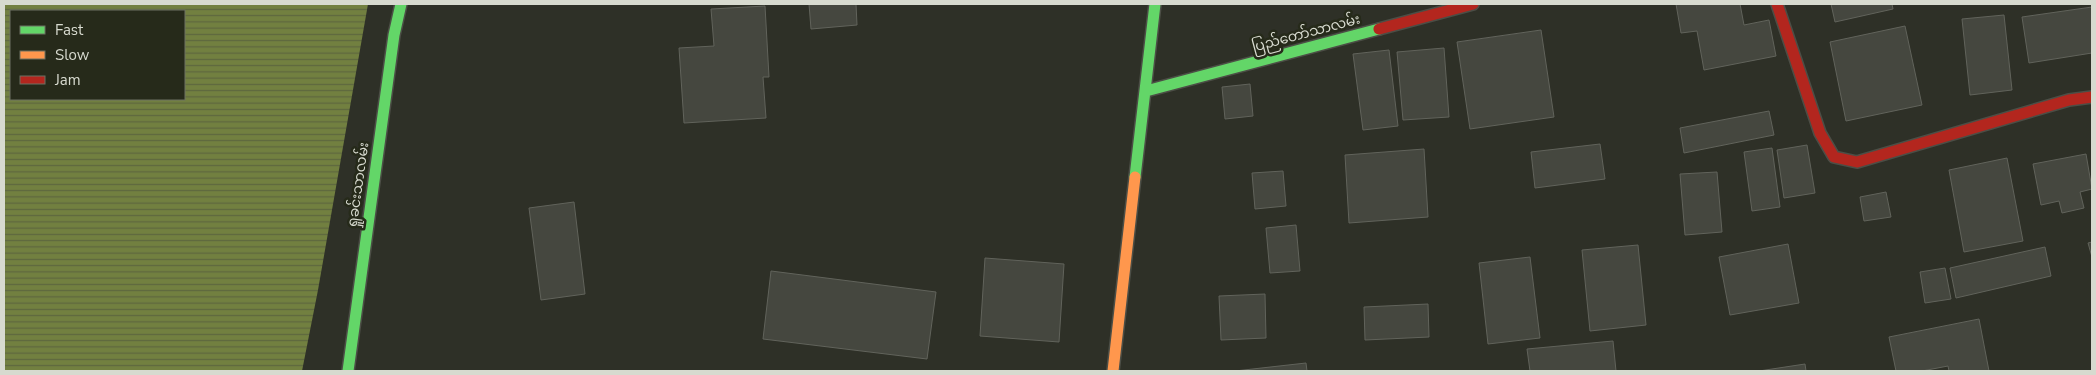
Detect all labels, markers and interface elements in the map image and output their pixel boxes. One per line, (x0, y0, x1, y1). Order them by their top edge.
street label: ပြည်တော်သာလမ်း (1250, 8, 1363, 58)
legend (10, 10, 185, 100)
text: Fast (55, 20, 84, 40)
text: Slow (55, 45, 90, 65)
text: Jam (54, 70, 81, 90)
street label: ရှုခင်းသာလမ်း (342, 141, 375, 229)

